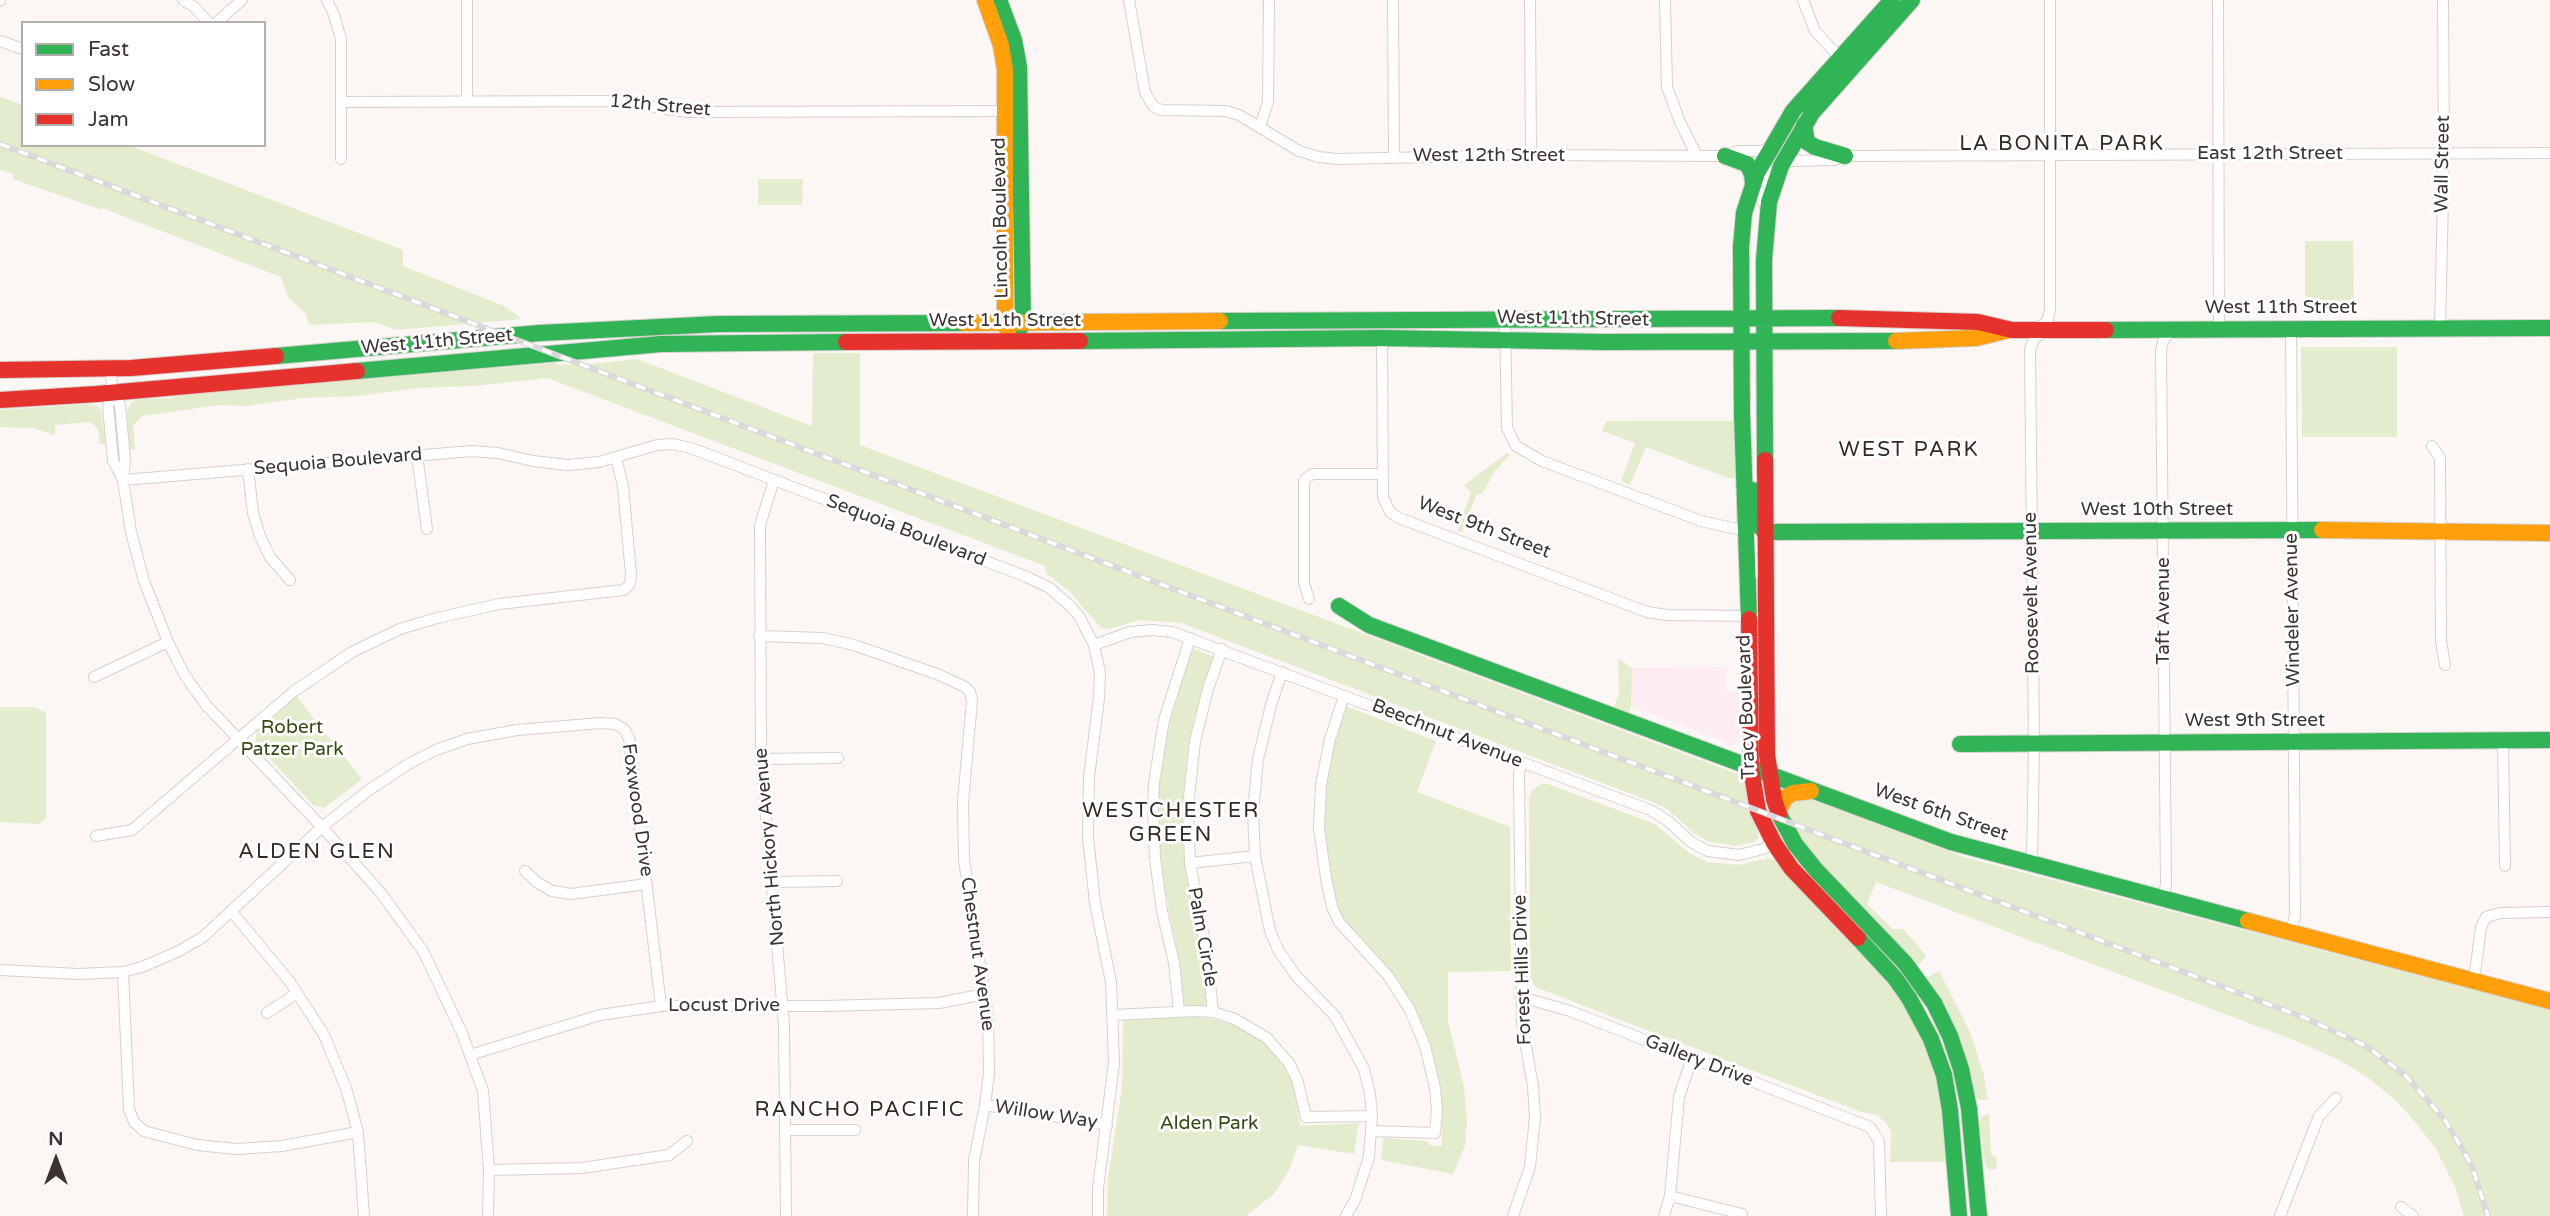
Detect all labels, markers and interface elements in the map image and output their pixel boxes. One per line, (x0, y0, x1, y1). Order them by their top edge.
legend (21, 21, 266, 147)
text: Fast (88, 37, 129, 62)
text: Slow (88, 72, 135, 97)
street label: 12th Street (608, 90, 712, 122)
text: Jam (88, 107, 129, 132)
street label: Wall Street (2431, 115, 2455, 213)
district label: LA BONITA PARK (1961, 131, 2163, 157)
street label: Lincoln Boulevard (988, 137, 1014, 299)
street label: East 12th Street (2197, 143, 2343, 165)
street label: West 12th Street (1413, 145, 1565, 167)
street label: West 11th Street (2205, 297, 2357, 319)
street label: West 11th Street (1497, 306, 1649, 332)
street label: West 11th Street (929, 310, 1081, 332)
street label: West 11th Street (360, 324, 514, 360)
district label: WEST PARK (1840, 437, 1978, 463)
street label: Sequoia Boulevard (253, 443, 423, 481)
street label: Sequoia Boulevard (823, 490, 989, 572)
street label: West 9th Street (1414, 492, 1554, 564)
street label: West 10th Street (2081, 499, 2233, 521)
street label: Roosevelt Avenue (2019, 512, 2045, 674)
street label: Windeler Avenue (2280, 533, 2306, 687)
street label: Taft Avenue (2153, 557, 2175, 665)
street label: Tracy Boulevard (1733, 634, 1761, 780)
street label: Beechnut Avenue (1368, 695, 1526, 773)
street label: West 9th Street (2185, 710, 2325, 732)
park label: Robert Patzer Park (241, 717, 343, 761)
street label: Foxwood Drive (616, 742, 658, 878)
street label: North Hickory Avenue (750, 747, 790, 947)
street label: West 6th Street (1871, 779, 2011, 847)
district label: WESTCHESTER GREEN (1083, 798, 1259, 848)
district label: ALDEN GLEN (239, 839, 395, 865)
street label: Chestnut Avenue (955, 876, 999, 1032)
street label: Palm Circle (1182, 885, 1222, 989)
street label: Forest Hills Drive (1509, 894, 1537, 1046)
street label: Locust Drive (668, 995, 780, 1017)
street label: Gallery Drive (1641, 1030, 1757, 1092)
street label: Willow Way (993, 1096, 1099, 1134)
district label: RANCHO PACIFIC (756, 1097, 964, 1123)
park label: Alden Park (1160, 1113, 1258, 1135)
north arrow (21, 1125, 91, 1195)
text: N (48, 1128, 64, 1150)

